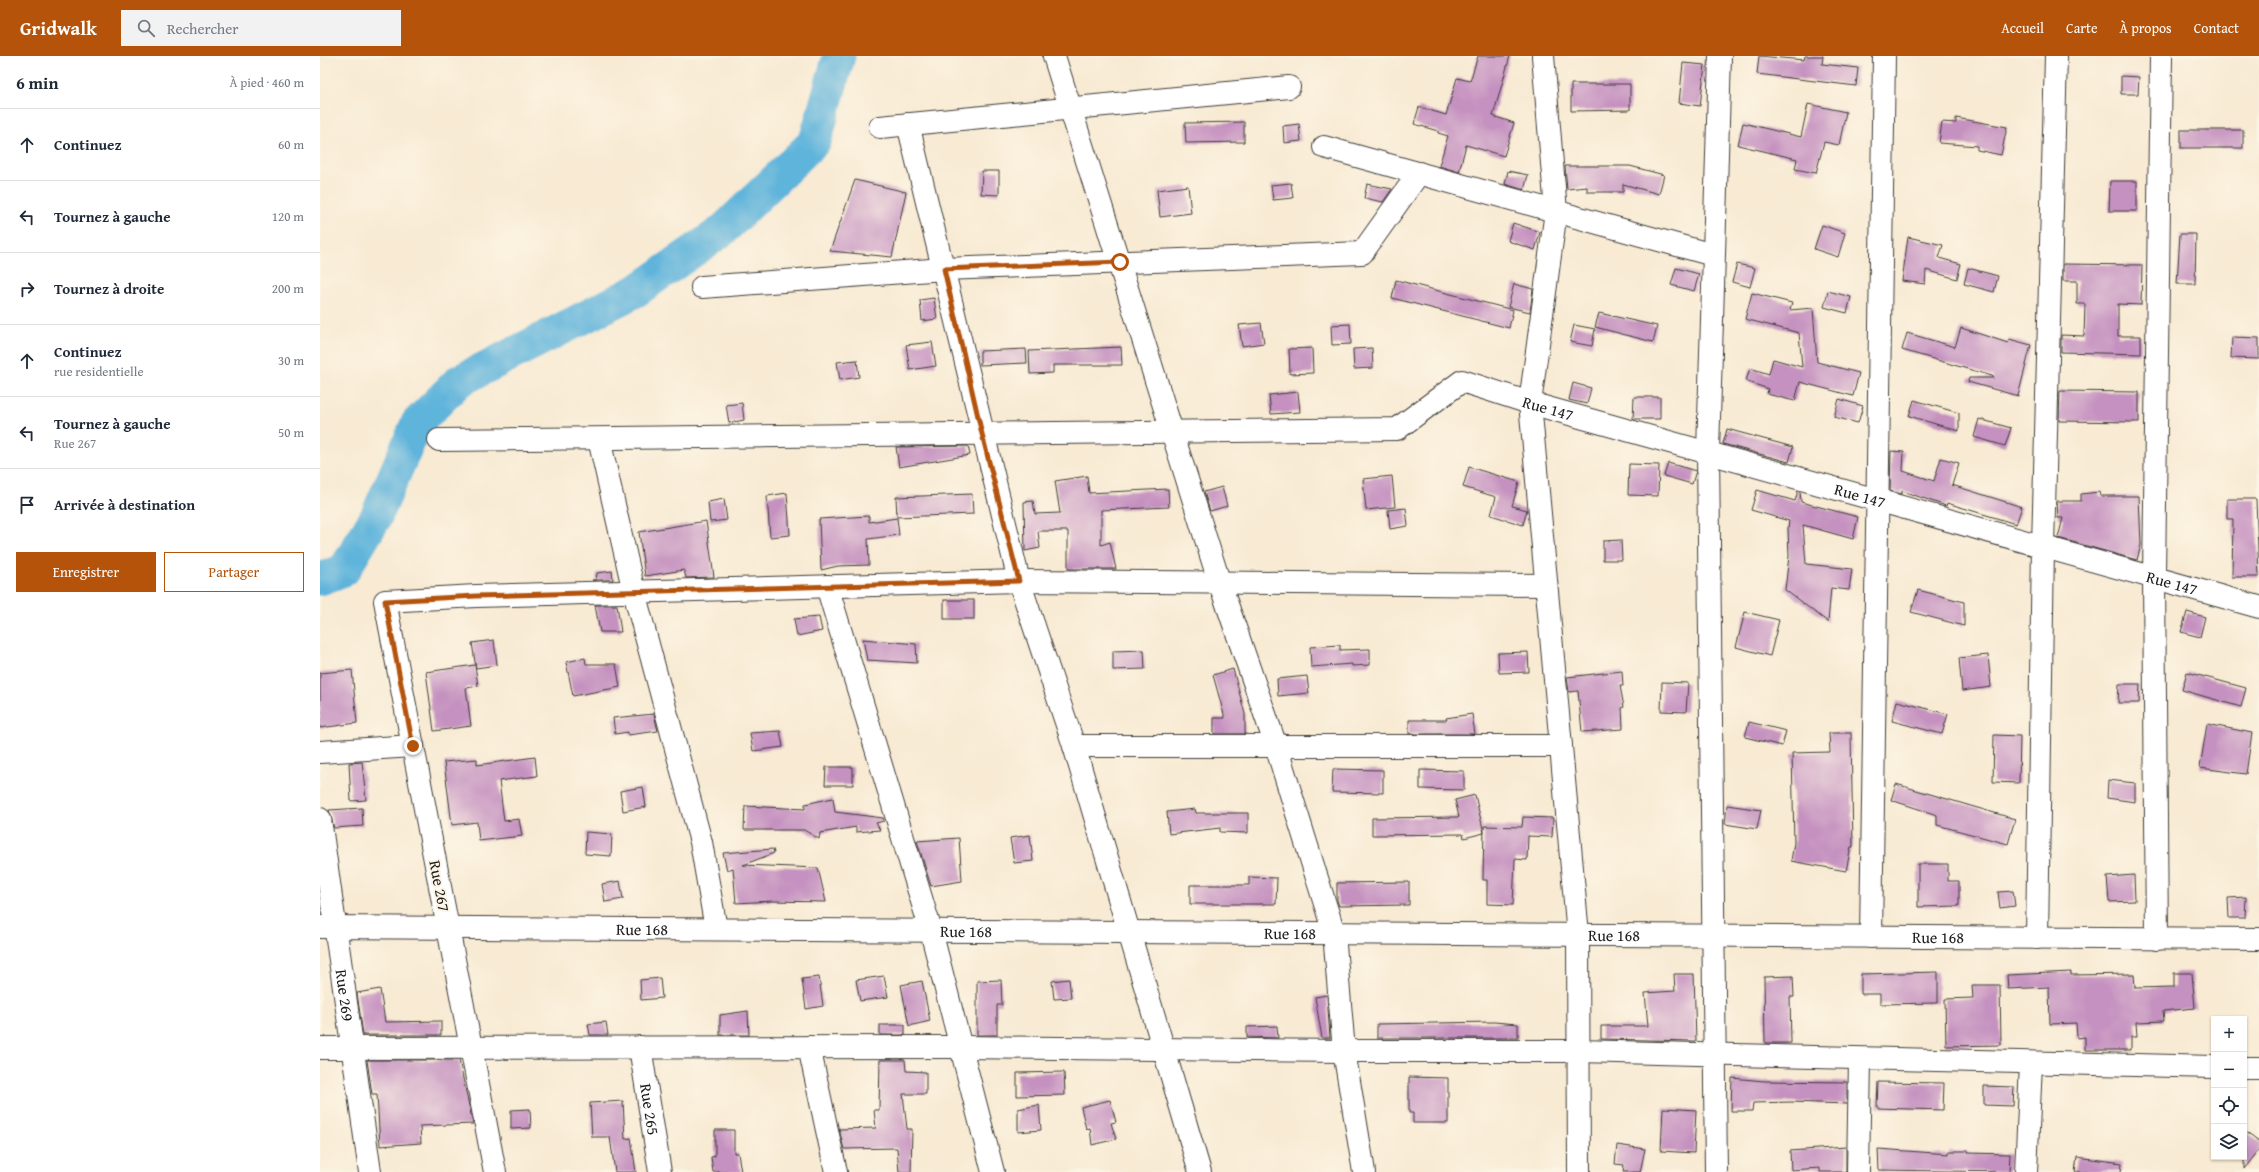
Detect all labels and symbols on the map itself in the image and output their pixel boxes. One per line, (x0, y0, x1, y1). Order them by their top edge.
route start (1111, 253, 1129, 271)
street label: Rue 147 (1519, 389, 1577, 427)
street label: Rue 147 (1832, 477, 1889, 514)
street label: Rue 147 (2144, 564, 2201, 601)
route end (404, 737, 422, 755)
street label: Rue 267 (423, 858, 457, 914)
street label: Rue 168 (616, 917, 668, 941)
street label: Rue 168 (940, 919, 992, 943)
street label: Rue 168 (1264, 921, 1316, 945)
street label: Rue 168 (1588, 923, 1640, 947)
street label: Rue 168 (1912, 925, 1964, 949)
street label: Rue 269 (329, 968, 361, 1023)
street label: Rue 265 (634, 1082, 666, 1137)

